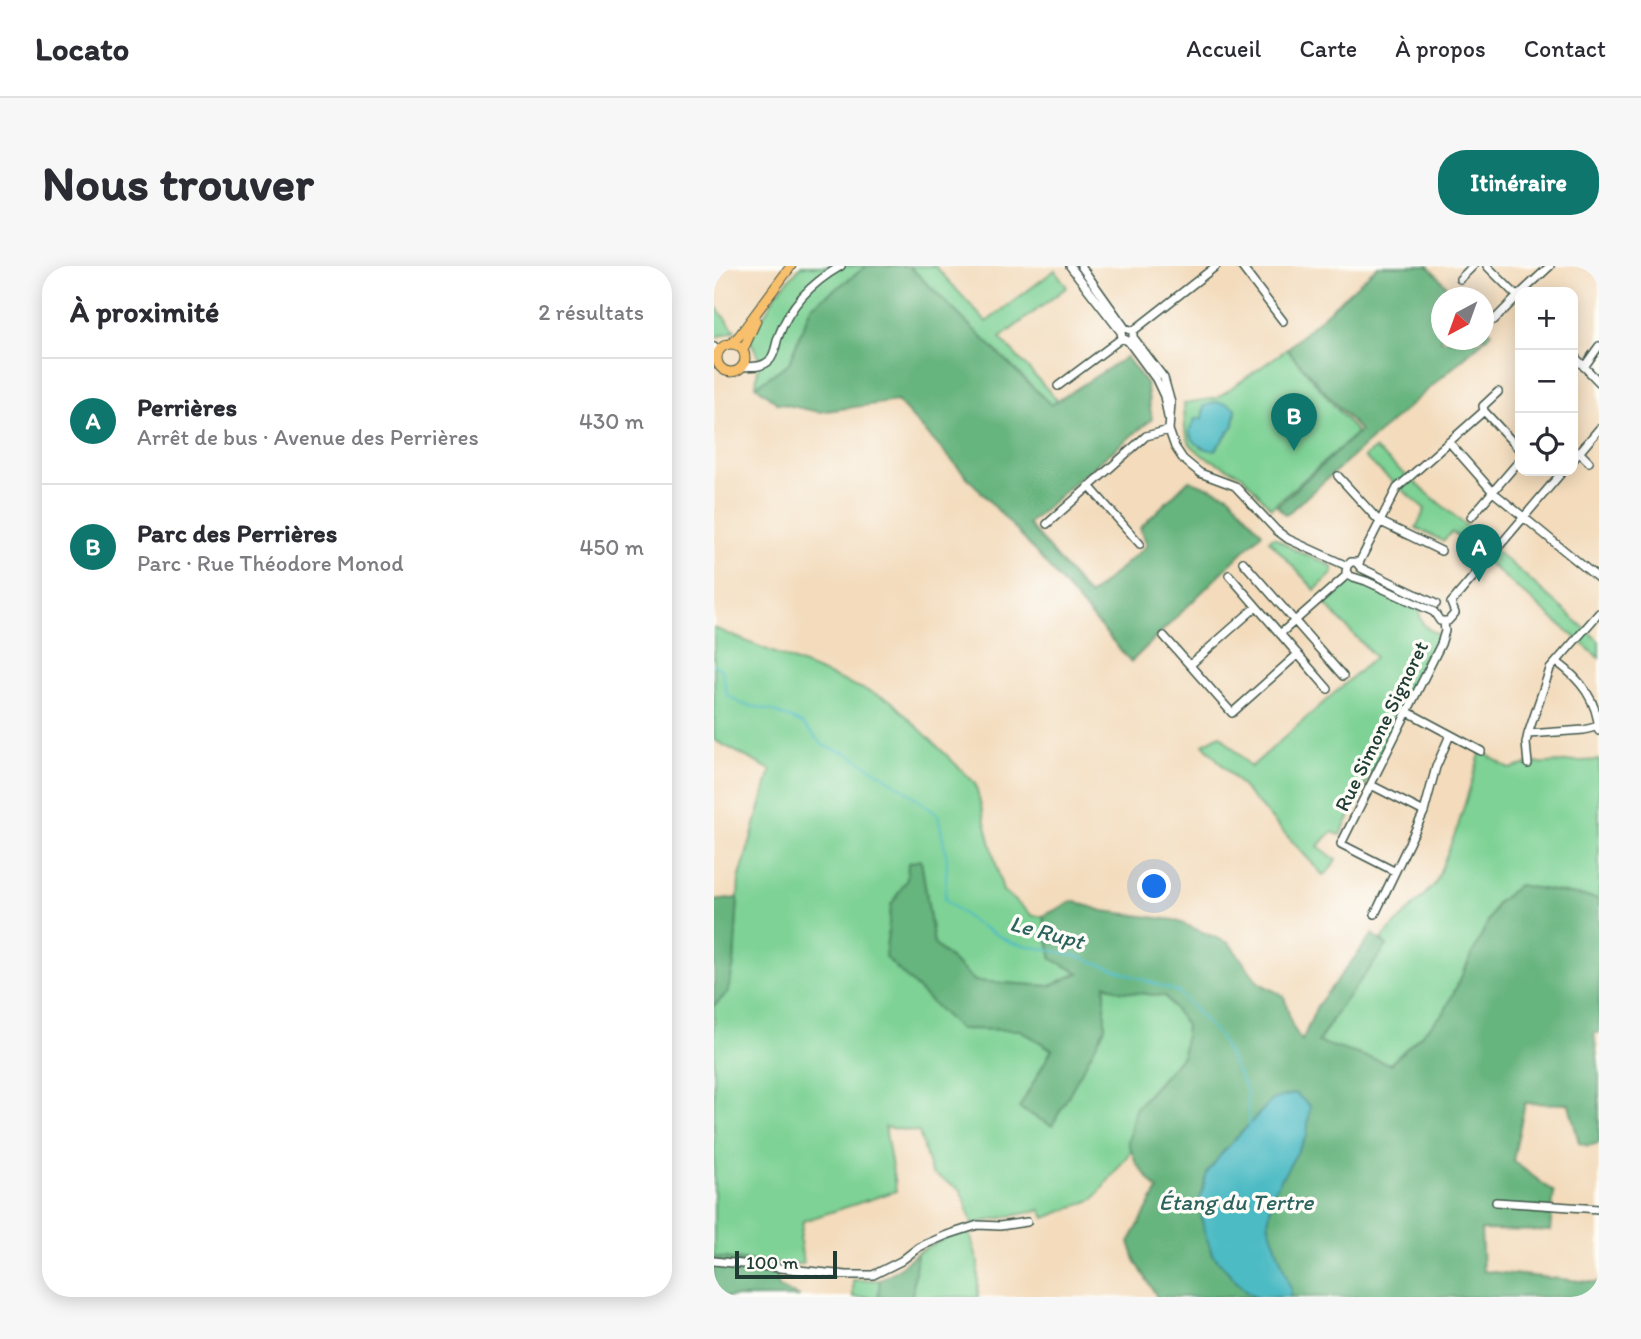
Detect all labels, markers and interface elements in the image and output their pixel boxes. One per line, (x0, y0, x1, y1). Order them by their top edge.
text: Locato (35, 29, 129, 68)
text: Accueil (1186, 34, 1261, 63)
text: Carte (1299, 34, 1357, 63)
text: À propos (1395, 34, 1486, 63)
text: Contact (1524, 34, 1606, 63)
button: Itinéraire (1438, 150, 1599, 215)
text: Nous trouver (42, 153, 314, 212)
north arrow (1431, 287, 1494, 350)
map controls (1515, 287, 1578, 476)
button: + (1515, 287, 1578, 350)
text: À proximité (70, 293, 219, 330)
text: 2 résultats (538, 298, 644, 326)
button: − (1515, 350, 1578, 413)
text: Perrières (137, 391, 237, 423)
pin: B (1271, 393, 1317, 451)
text: A (86, 407, 100, 435)
text: 430 m (579, 407, 644, 435)
button: locate (1515, 413, 1578, 476)
text: Arrêt de bus · Avenue des Perrières (137, 423, 479, 451)
text: Parc des Perrières (137, 517, 337, 549)
pin: A (1456, 524, 1502, 582)
text: B (86, 533, 100, 561)
text: 450 m (579, 533, 644, 561)
text: Parc · Rue Théodore Monod (137, 549, 404, 577)
street label: Rue Simone Signoret (1329, 637, 1433, 815)
your location (1137, 869, 1171, 903)
water label: Le Rupt (1007, 909, 1089, 956)
water label: Étang du Tertre (1159, 1188, 1314, 1216)
scale bar (735, 1248, 836, 1280)
text: 100 m (746, 1251, 798, 1274)

